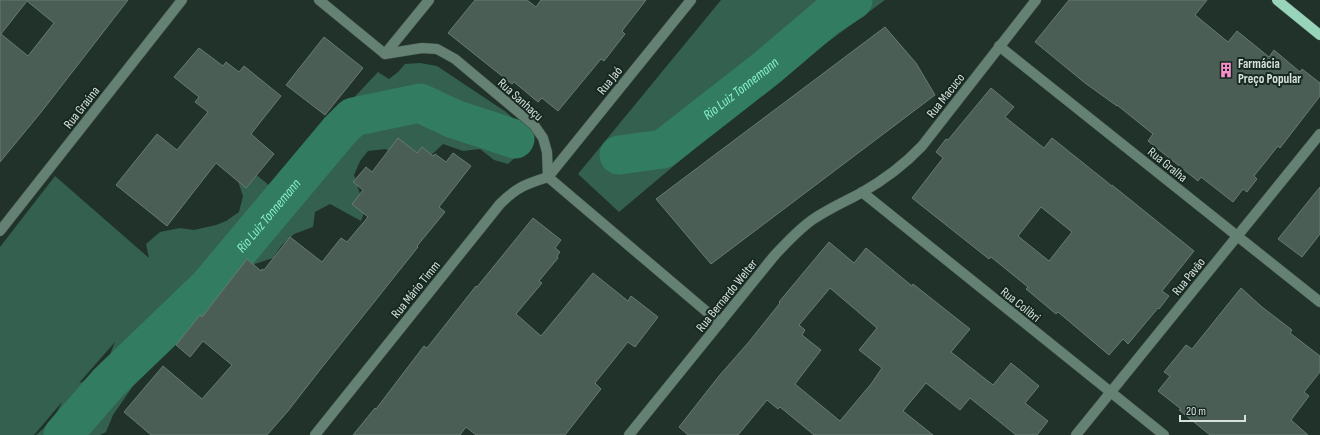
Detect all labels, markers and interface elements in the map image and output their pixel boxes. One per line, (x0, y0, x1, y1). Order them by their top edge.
water label: Rio Luiz Tonnemann (700, 54, 782, 123)
place label: Farmácia Preço Popular (1238, 56, 1301, 87)
building icon: Farmácia Preço Popular (1217, 61, 1235, 79)
street label: Rua Jaó (594, 63, 626, 98)
street label: Rua Macuco (923, 70, 968, 121)
street label: Rua Sanhaçu (494, 75, 546, 124)
street label: Rua Graúna (60, 83, 103, 132)
street label: Rua Gralha (1144, 144, 1190, 186)
water label: Rio Luiz Tonnemann (233, 175, 305, 256)
street label: Rua Pavão (1169, 255, 1209, 299)
street label: Rua Bernardo Welter (693, 256, 761, 335)
street label: Rua Mário Timm (388, 258, 444, 322)
street label: Rua Colibri (997, 284, 1044, 326)
scale bar (1180, 397, 1245, 423)
text: 20 m (1186, 404, 1206, 419)

